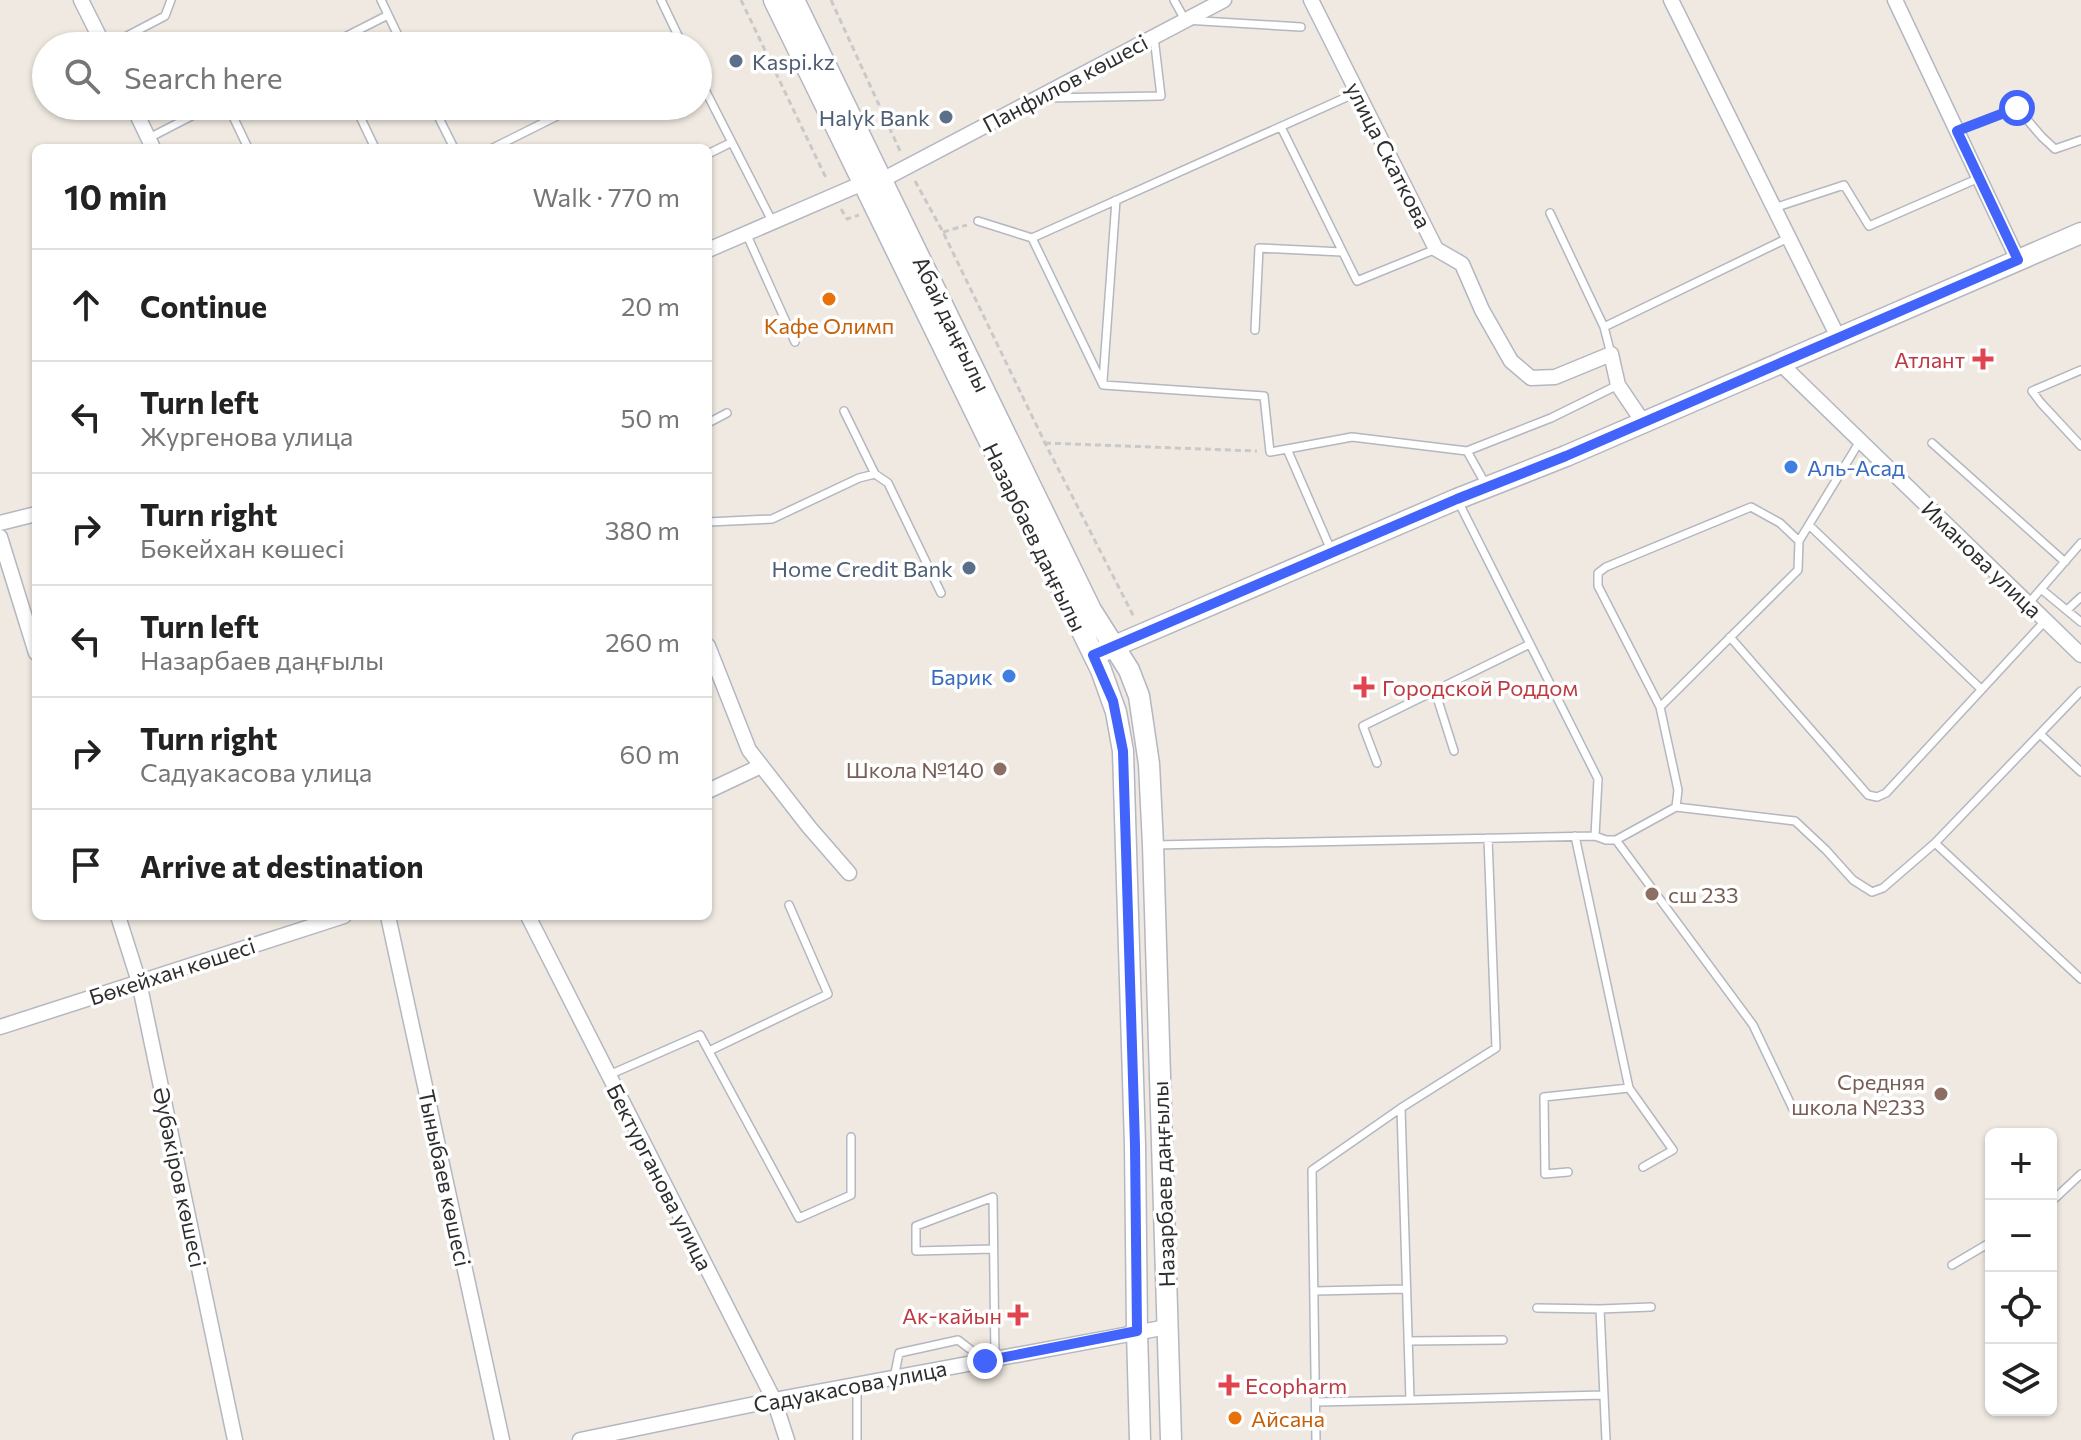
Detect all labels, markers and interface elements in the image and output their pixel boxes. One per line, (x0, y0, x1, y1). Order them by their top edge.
street label: Панфилов көшесі (978, 28, 1152, 138)
search box (32, 32, 712, 120)
place label: Kaspi.kz (752, 48, 835, 75)
marker: Kaspi.kz (727, 52, 745, 70)
icon: search (60, 54, 104, 98)
text: Search here (124, 58, 283, 95)
street label: улица Скаткова (1341, 77, 1437, 233)
route start (1999, 90, 2035, 126)
place label: Halyk Bank (819, 104, 930, 131)
marker: Halyk Bank (937, 108, 955, 126)
text: 10 min (64, 175, 167, 217)
text: Walk · 770 m (532, 181, 680, 212)
street label: Абай даңғылы (907, 252, 997, 396)
icon: ahead (64, 283, 108, 327)
text: Continue (140, 287, 267, 324)
text: 20 m (621, 290, 680, 321)
marker: Кафе Олимп (820, 290, 838, 308)
place label: Кафе Олимп (764, 312, 894, 339)
place label: Атлант (1894, 346, 1965, 373)
marker: Атлант (1972, 348, 1994, 370)
text: Turn left (140, 383, 259, 420)
icon: left (64, 395, 108, 439)
text: 50 m (620, 402, 680, 433)
text: Жургенова улица (140, 420, 353, 451)
street label: Назарбаев даңғылы (978, 438, 1092, 636)
place label: Аль-Асад (1807, 454, 1905, 481)
marker: Аль-Асад (1782, 458, 1800, 476)
text: Turn right (140, 495, 277, 532)
street label: Иманова улица (1916, 495, 2048, 623)
icon: right (64, 507, 108, 551)
text: 380 m (605, 514, 680, 545)
text: Бөкейхан көшесі (140, 532, 345, 563)
place label: Home Credit Bank (771, 555, 953, 582)
marker: Home Credit Bank (960, 559, 978, 577)
text: Turn left (140, 607, 259, 644)
icon: left (64, 619, 108, 663)
text: 260 m (605, 626, 680, 657)
text: Назарбаев даңғылы (140, 644, 384, 675)
place label: Барик (931, 663, 993, 690)
marker: Барик (1000, 667, 1018, 685)
place label: Городской Роддом (1382, 674, 1578, 701)
marker: Городской Роддом (1353, 676, 1375, 698)
text: Turn right (140, 719, 277, 756)
icon: right (64, 731, 108, 775)
text: 60 m (620, 738, 680, 769)
text: Садуакасова улица (140, 756, 372, 787)
place label: Школа №140 (846, 756, 984, 783)
marker: Школа №140 (991, 760, 1009, 778)
icon: arrive (64, 843, 108, 887)
text: Arrive at destination (140, 847, 424, 884)
place label: сш 233 (1668, 881, 1739, 908)
marker: сш 233 (1643, 885, 1661, 903)
street label: Бөкейхан көшесі (86, 931, 258, 1011)
place label: Средняя школа №233 (1791, 1068, 1925, 1120)
street label: Бектурганова улица (601, 1079, 719, 1275)
street label: Назарбаев даңғылы (1146, 1080, 1180, 1288)
street label: Әубәкіров көшесі (148, 1084, 212, 1270)
marker: Средняя школа №233 (1932, 1085, 1950, 1103)
street label: Тыныбаев көшесі (413, 1087, 477, 1269)
map controls (1985, 1128, 2057, 1416)
button: + (1985, 1128, 2057, 1200)
button: − (1985, 1200, 2057, 1272)
button: locate (1985, 1272, 2057, 1344)
place label: Ак-кайын (902, 1302, 1002, 1329)
marker: Ак-кайын (1009, 1306, 1027, 1324)
route end (967, 1343, 1003, 1379)
button: layers (1985, 1344, 2057, 1416)
street label: Садуакасова улица (751, 1354, 949, 1418)
place label: Ecopharm (1245, 1372, 1347, 1399)
marker: Ecopharm (1220, 1376, 1238, 1394)
place label: Айсана (1251, 1405, 1325, 1432)
marker: Айсана (1226, 1409, 1244, 1427)

